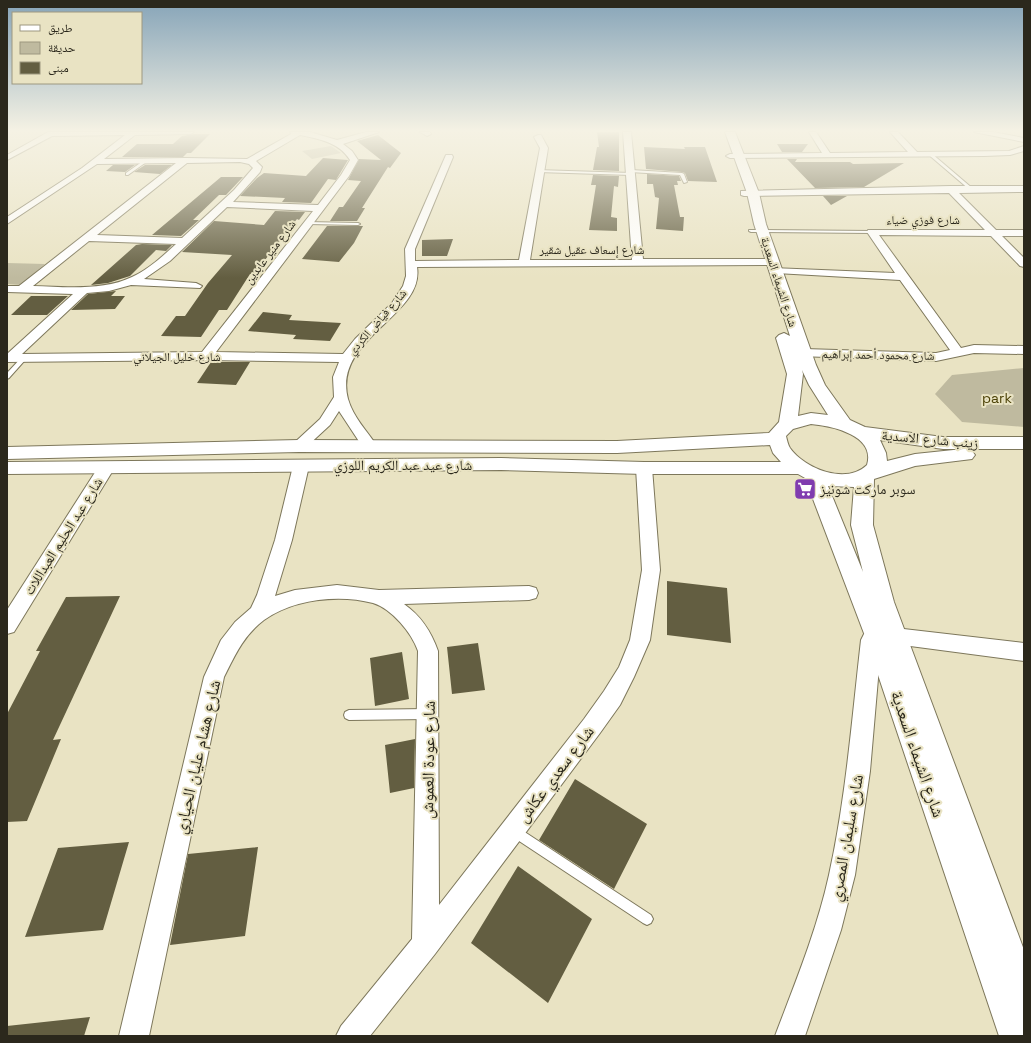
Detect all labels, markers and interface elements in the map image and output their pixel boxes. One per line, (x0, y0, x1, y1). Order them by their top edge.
legend (12, 12, 142, 84)
text: طريق (48, 20, 73, 36)
text: حديقة (48, 40, 76, 56)
text: مبنى (48, 60, 69, 76)
street label: شارع فوزي ضياء (886, 212, 960, 230)
street label: شارع منير عابدين (241, 217, 299, 287)
street label: شارع الشيماء السعدية (757, 235, 801, 329)
street label: شارع إسعاف عقيل شقير (539, 242, 645, 258)
street label: شارع فياض الكردي (344, 285, 412, 360)
street label: شارع محمود أحمد إبراهيم (821, 346, 935, 364)
street label: شارع خليل الجيلاني (133, 349, 221, 367)
park label: park (982, 389, 1012, 407)
street label: زينب شارع الاسدية (881, 426, 979, 453)
street label: شارع عيد عبد الكريم اللوزي (334, 456, 472, 477)
street label: شارع عبد الحليم العبداللات (20, 474, 107, 599)
supermarket icon: سوبر ماركت شونيز (792, 476, 818, 502)
place label: سوبر ماركت شونيز (819, 480, 915, 498)
street label: شارع هشام عليان الحياري (169, 678, 229, 837)
street label: شارع الشيماء السعدية (885, 688, 950, 820)
street label: شارع عودة العموش (416, 701, 441, 819)
street label: شارع سعدي عكاش (511, 721, 601, 829)
street label: شارع سليمان المصري (824, 773, 871, 904)

